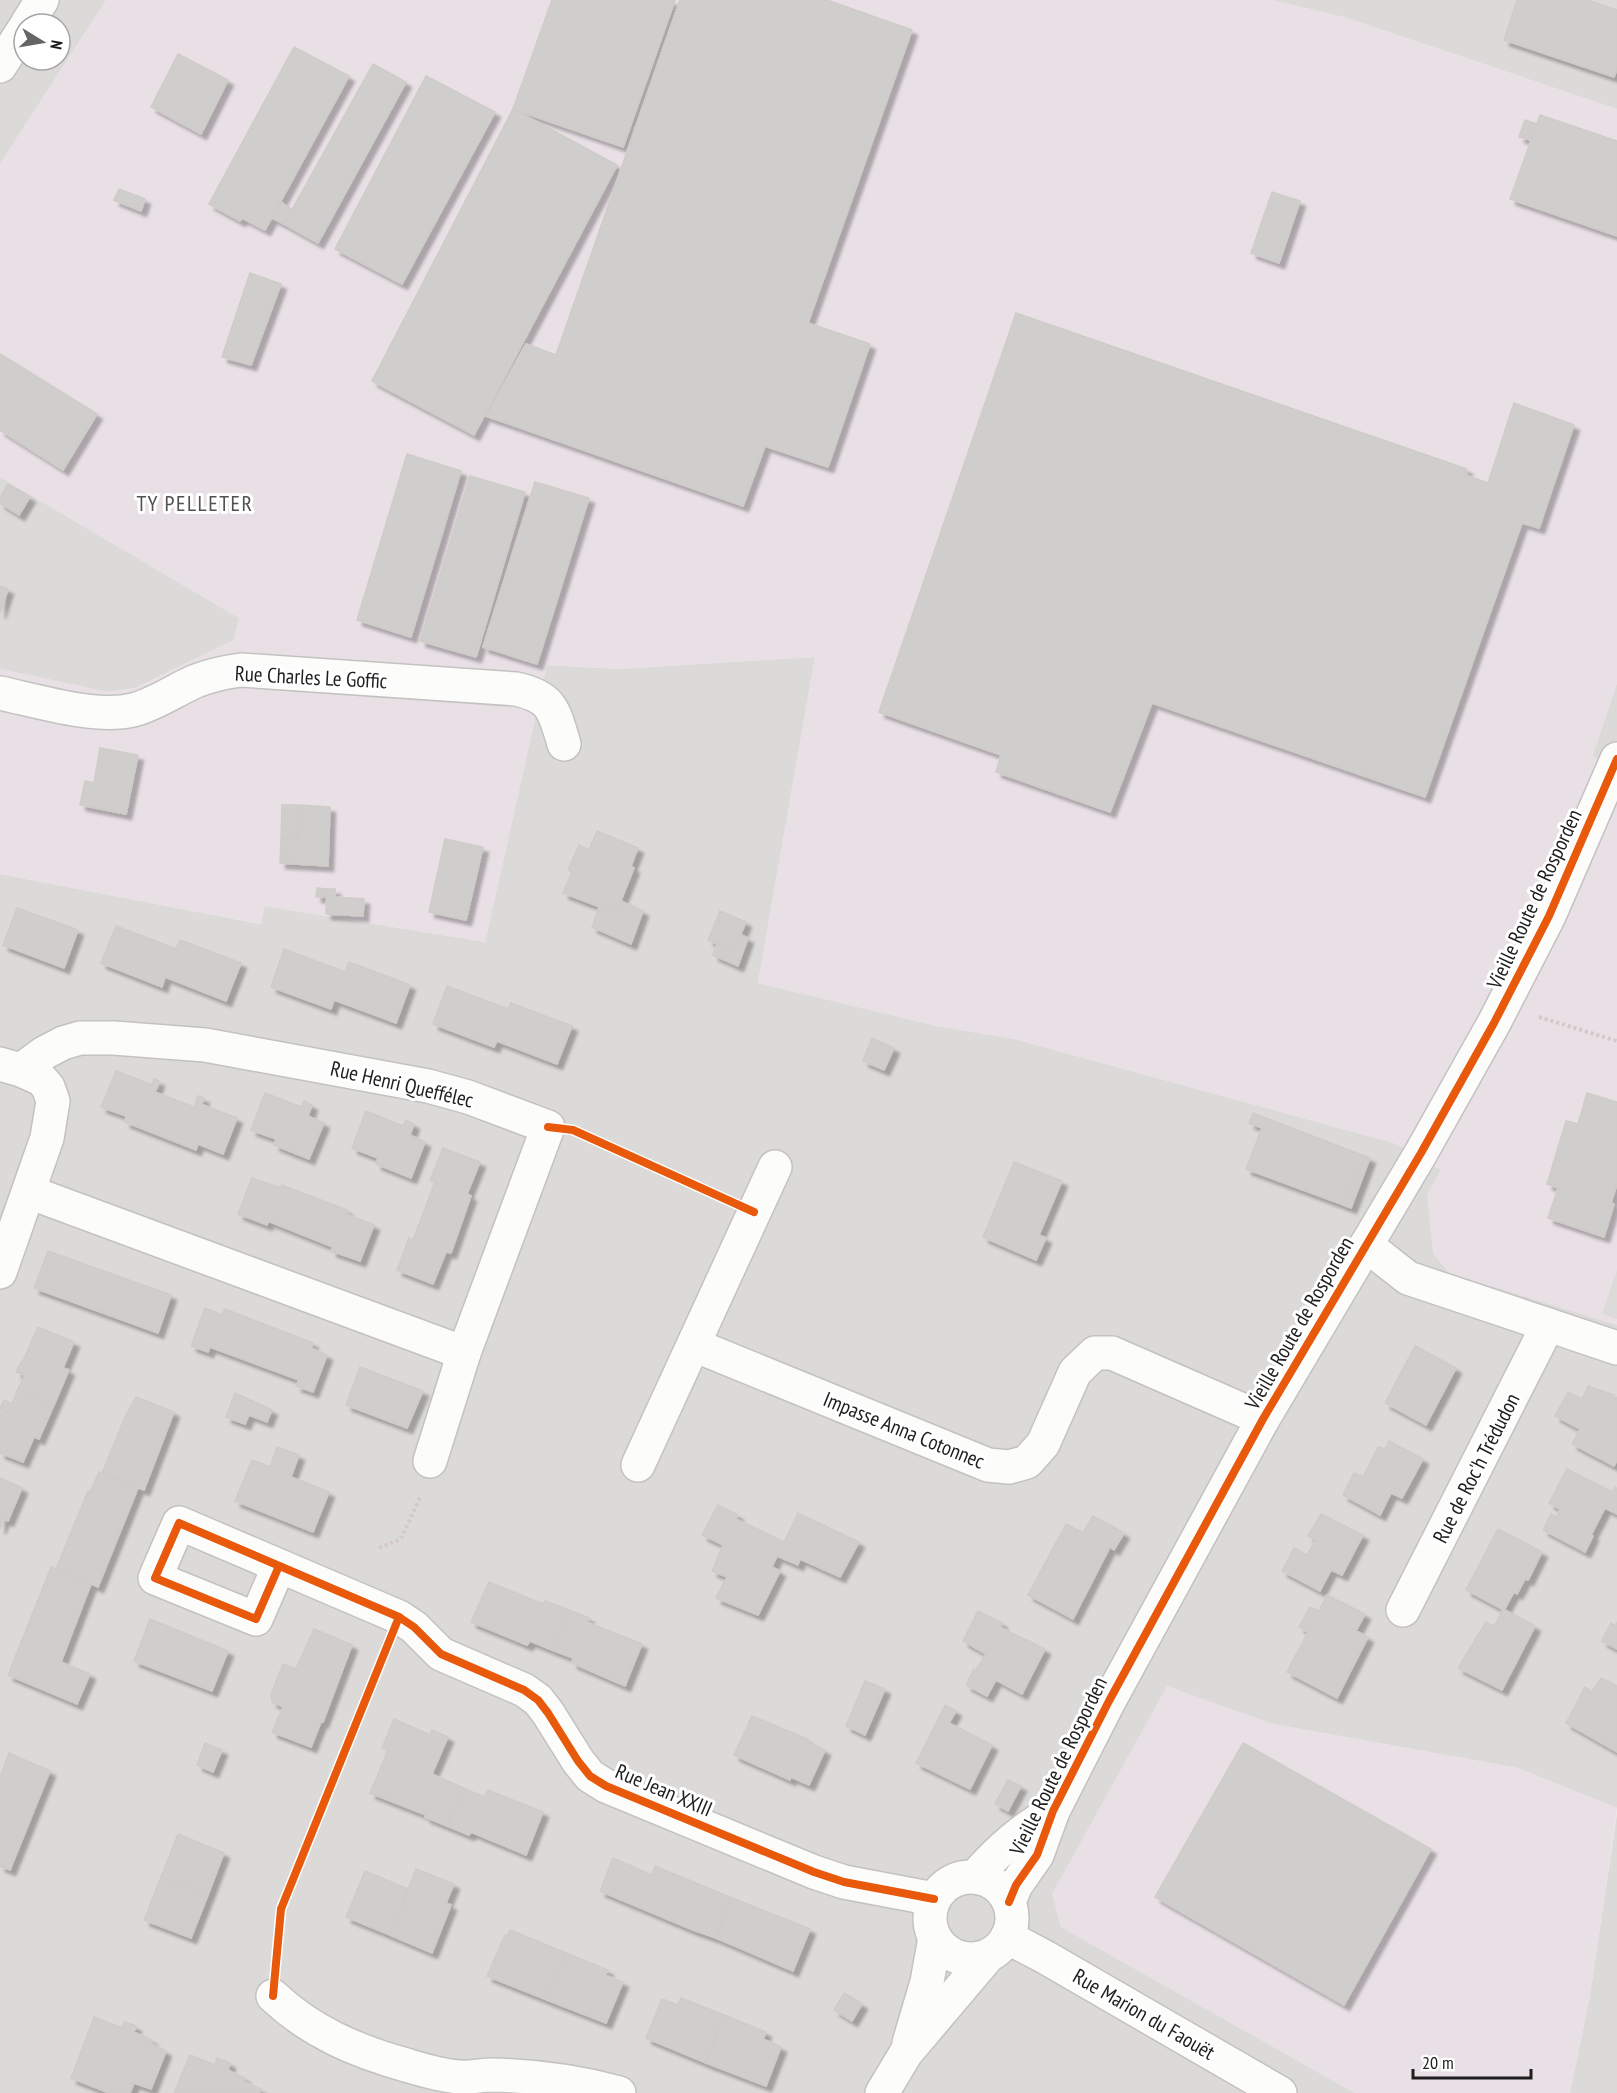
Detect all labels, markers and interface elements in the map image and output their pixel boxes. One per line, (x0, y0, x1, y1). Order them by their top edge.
north arrow (12, 12, 72, 72)
text: N (46, 39, 67, 51)
district label: TY PELLETER (136, 489, 254, 517)
street label: Rue Charles Le Goffic (234, 660, 388, 695)
street label: Vieille Route de Rosporden (1480, 805, 1587, 994)
street label: Rue Henri Queffélec (328, 1054, 477, 1114)
street label: Vieille Route de Rosporden (1238, 1232, 1359, 1415)
street label: Impasse Anna Cotonnec (820, 1385, 989, 1475)
street label: Rue de Roc'h Trédudon (1427, 1388, 1525, 1548)
street label: Vieille Route de Rosporden (1003, 1672, 1113, 1861)
street label: Rue Jean XXIII (611, 1757, 717, 1823)
street label: Rue Marion du Faouët (1068, 1962, 1220, 2066)
scale bar (1413, 2042, 1532, 2080)
text: 20 m (1422, 2051, 1454, 2074)

